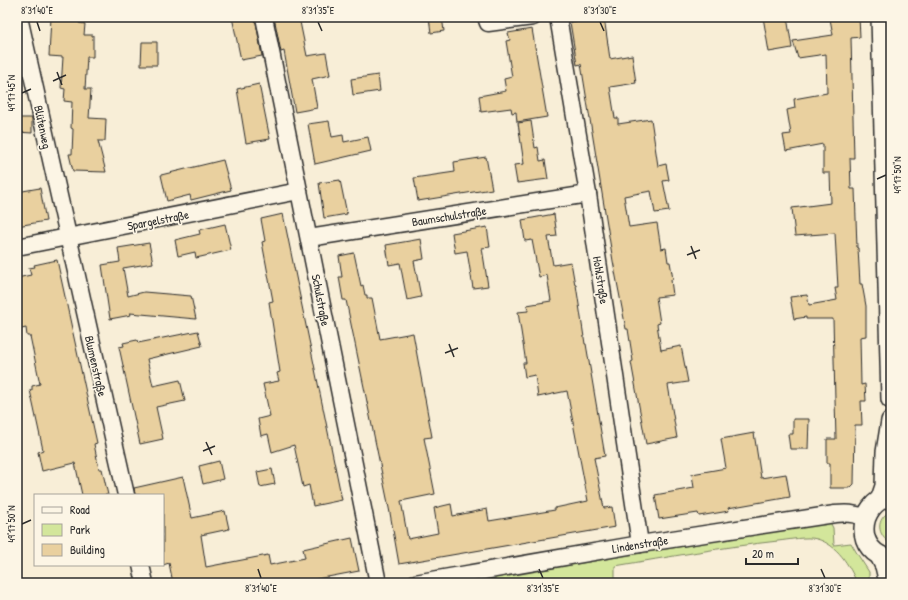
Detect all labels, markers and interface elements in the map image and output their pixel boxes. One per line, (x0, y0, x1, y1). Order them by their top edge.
text: 8°31'40"E (21, 4, 54, 17)
text: 8°31'35"E (302, 4, 335, 17)
text: 8°31'30"E (584, 4, 617, 17)
text: 49°17'45"N (5, 75, 18, 111)
street label: Blütenweg (30, 104, 56, 150)
text: 49°17'50"N (891, 156, 904, 194)
street label: Baumschulstraße (411, 202, 488, 230)
street label: Spargelstraße (126, 206, 190, 234)
street label: Hohlstraße (589, 255, 613, 305)
street label: Schulstraße (308, 273, 334, 328)
street label: Blumenstraße (81, 334, 111, 398)
legend (34, 494, 164, 566)
text: Road (70, 501, 90, 518)
text: 49°17'50"N (5, 505, 18, 543)
text: Park (70, 521, 90, 538)
street label: Lindenstraße (611, 531, 670, 557)
scale bar (746, 540, 798, 566)
text: Building (70, 541, 105, 558)
text: 20 m (752, 545, 774, 562)
text: 8°31'40"E (245, 582, 278, 595)
text: 8°31'35"E (527, 582, 560, 595)
text: 8°31'30"E (809, 582, 842, 595)

